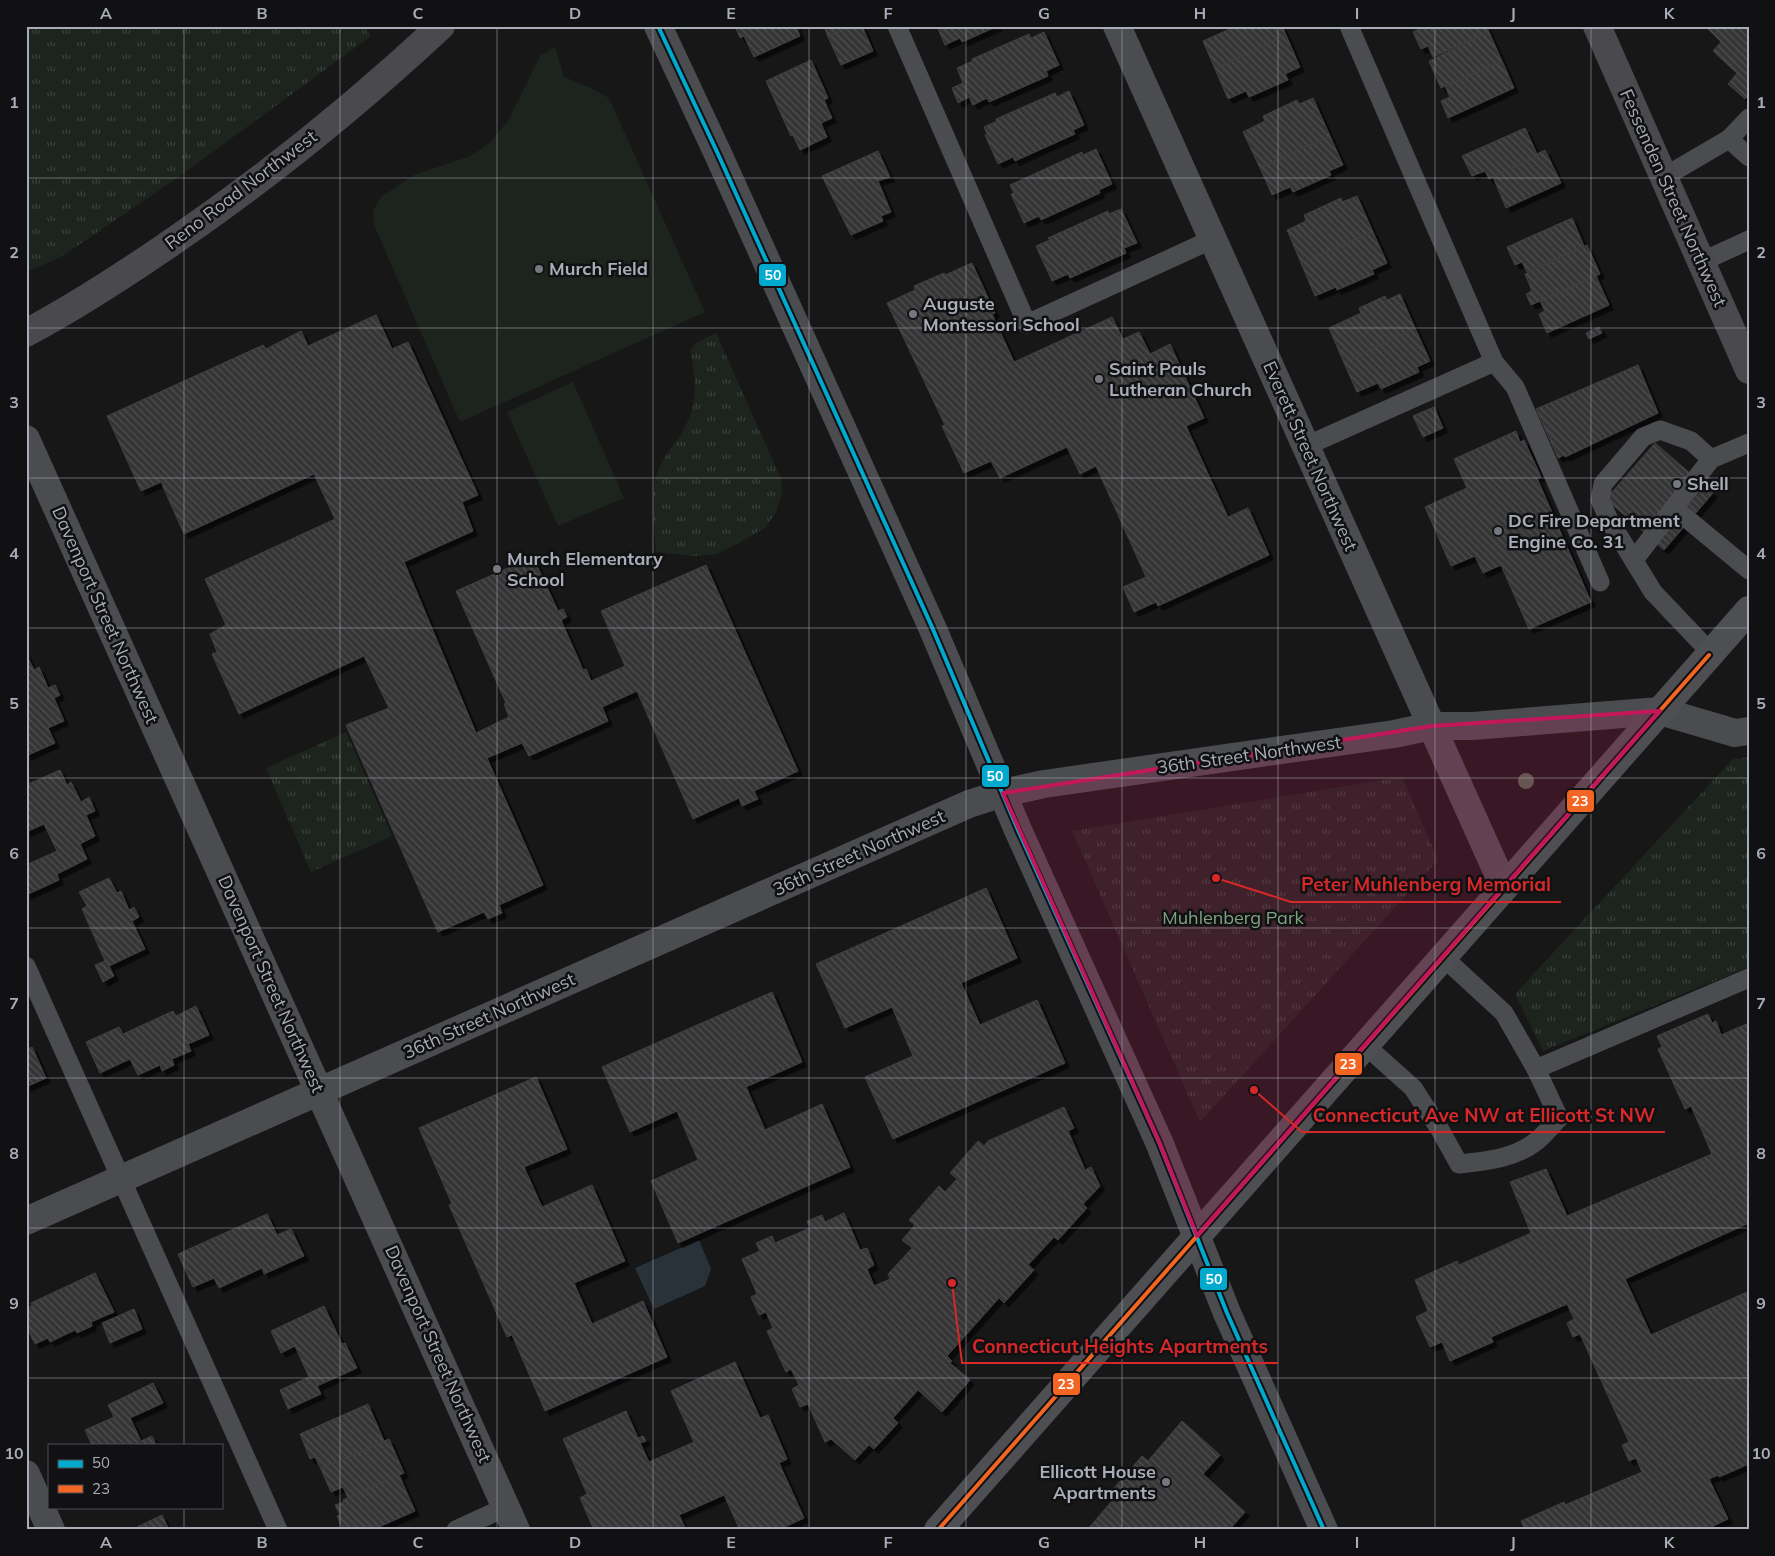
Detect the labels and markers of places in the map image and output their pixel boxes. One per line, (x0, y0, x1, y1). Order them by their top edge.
place label: Murch Field (549, 257, 648, 280)
marker: Murch Field (533, 263, 545, 275)
place label: Auguste Montessori School (923, 292, 1080, 336)
marker: Auguste Montessori School (907, 308, 919, 320)
place label: Saint Pauls Lutheran Church (1109, 357, 1252, 401)
marker: Saint Pauls Lutheran Church (1093, 373, 1105, 385)
place label: Shell (1687, 472, 1729, 495)
marker: Shell (1671, 478, 1683, 490)
place label: DC Fire Department Engine Co. 31 (1508, 509, 1680, 553)
marker: DC Fire Department Engine Co. 31 (1492, 525, 1504, 537)
place label: Murch Elementary School (507, 547, 663, 591)
marker: Murch Elementary School (491, 563, 503, 575)
callout: Peter Muhlenberg Memorial (1291, 868, 1561, 902)
callout: Connecticut Ave NW at Ellicott St NW (1302, 1098, 1665, 1132)
callout: Connecticut Heights Apartments (962, 1329, 1278, 1363)
place label: Ellicott House Apartments (1039, 1460, 1156, 1504)
marker: Ellicott House Apartments (1160, 1476, 1172, 1488)

